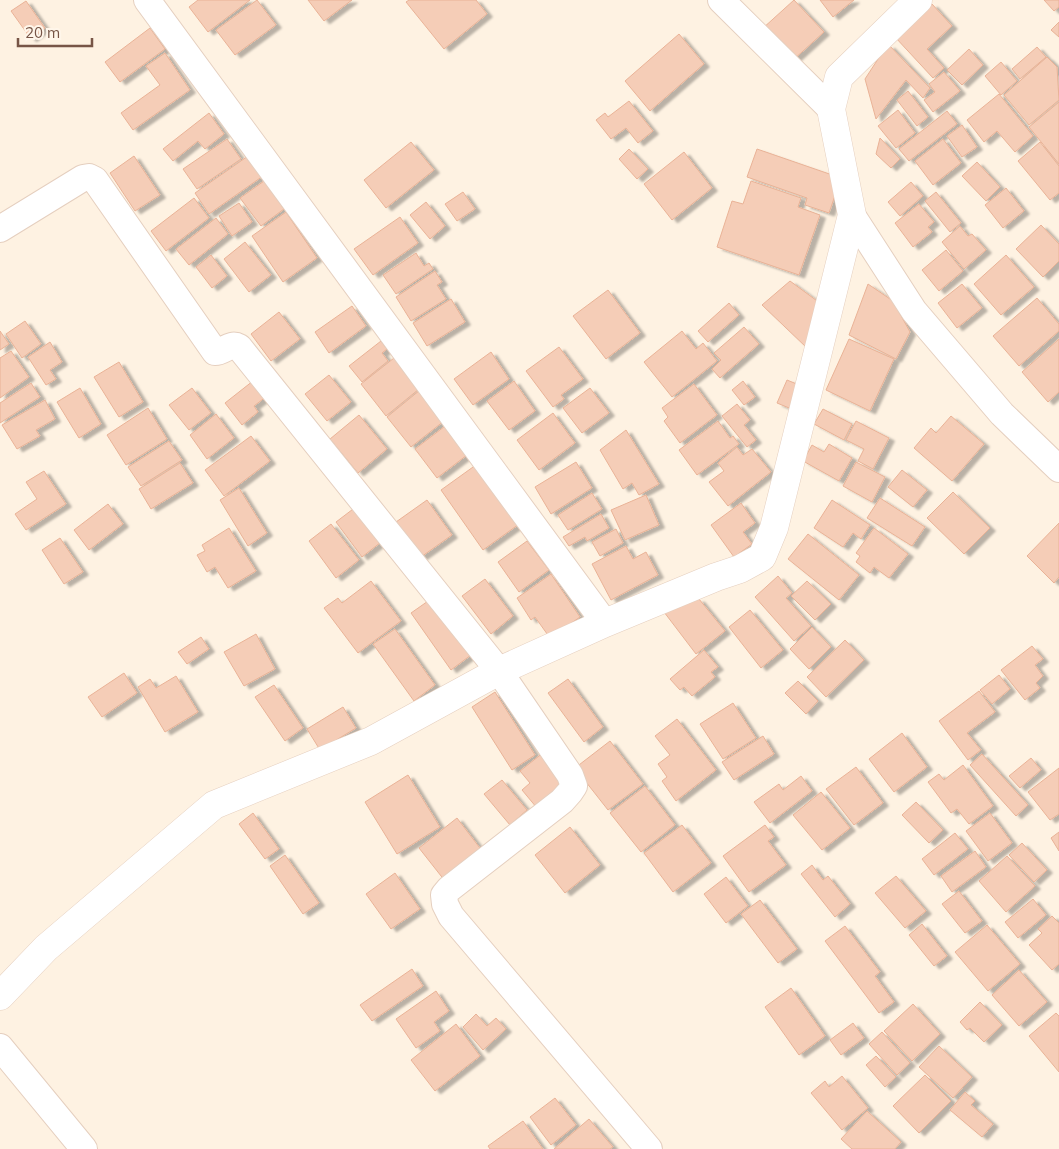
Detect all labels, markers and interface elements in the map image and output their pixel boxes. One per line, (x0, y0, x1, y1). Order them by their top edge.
scale bar (18, 15, 91, 47)
text: 20 m (25, 23, 60, 42)

